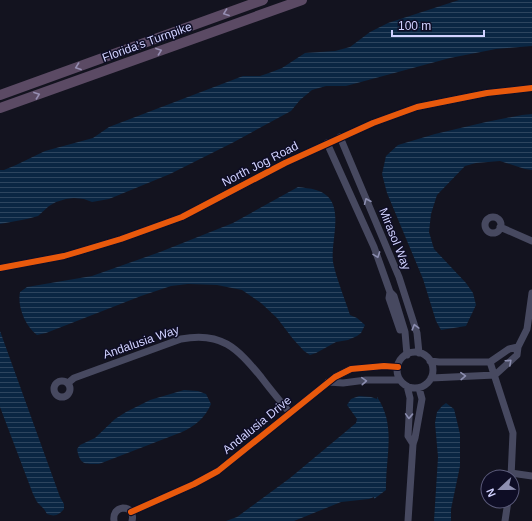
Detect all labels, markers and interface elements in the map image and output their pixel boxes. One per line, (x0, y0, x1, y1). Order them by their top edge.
one-way arrow (223, 9, 230, 17)
scale bar (392, 12, 484, 38)
street label: Florida's Turnpike (100, 19, 194, 65)
text: 100 m (398, 19, 431, 33)
one-way arrow (155, 48, 162, 56)
one-way arrow (74, 63, 81, 71)
one-way arrow (33, 91, 40, 100)
street label: North Jog Road (219, 139, 301, 189)
one-way arrow (364, 197, 372, 205)
street label: Mirasol Way (376, 206, 414, 272)
one-way arrow (373, 252, 381, 259)
street label: Andalusia Way (101, 322, 181, 362)
one-way arrow (411, 324, 420, 331)
one-way arrow (504, 359, 512, 367)
one-way arrow (460, 372, 466, 381)
one-way arrow (361, 376, 367, 385)
street label: Andalusia Drive (220, 393, 294, 457)
one-way arrow (405, 413, 413, 419)
north arrow (480, 469, 520, 509)
text: N (484, 487, 498, 499)

